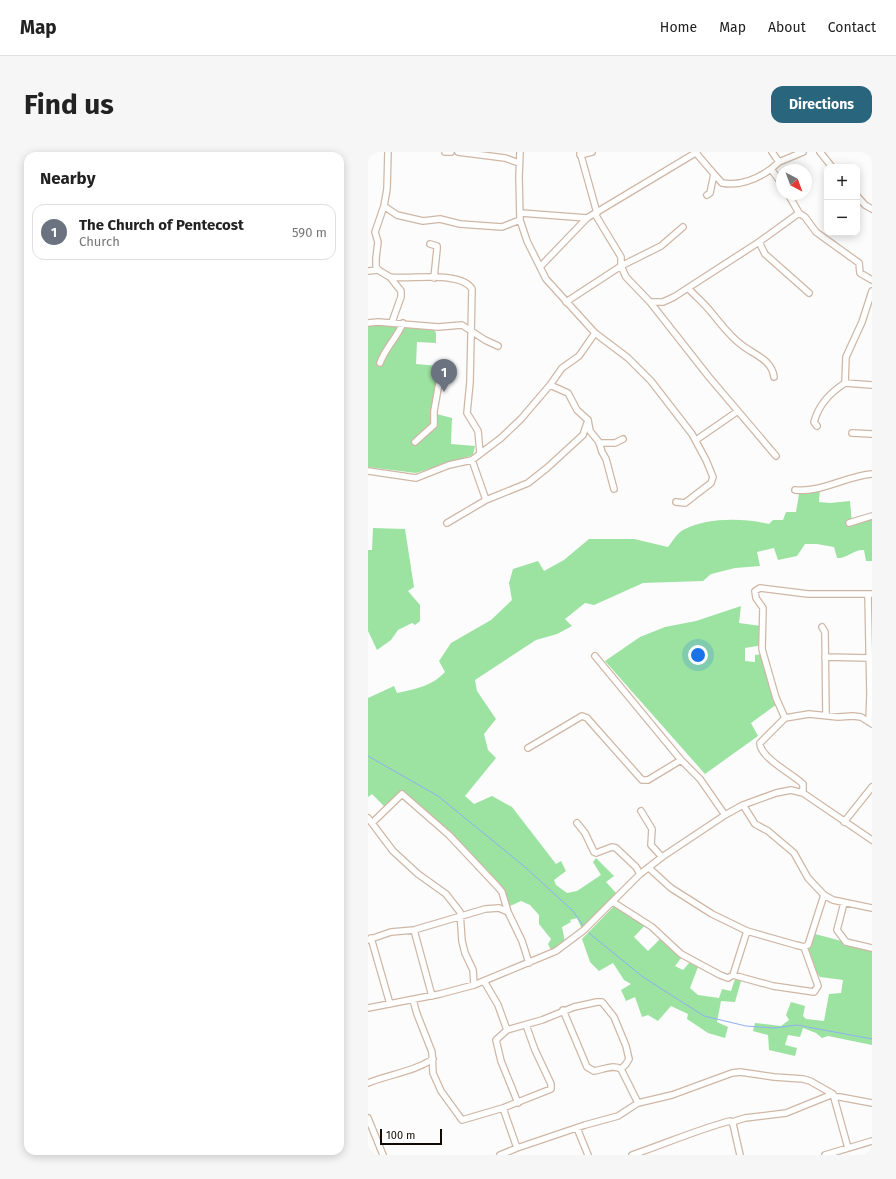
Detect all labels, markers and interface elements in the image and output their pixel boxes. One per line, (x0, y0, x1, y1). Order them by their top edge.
text: Map (20, 16, 57, 39)
text: Home (660, 19, 697, 36)
text: Map (719, 19, 746, 36)
text: About (768, 19, 806, 36)
text: Contact (828, 19, 876, 36)
button: Directions (771, 86, 872, 123)
text: Find us (24, 88, 114, 121)
north arrow (776, 164, 812, 200)
map controls (824, 164, 860, 236)
button: + (824, 164, 860, 200)
text: Nearby (40, 168, 95, 189)
button: − (824, 200, 860, 236)
text: The Church of Pentecost (79, 216, 244, 234)
text: 1 (51, 225, 57, 240)
text: 590 m (292, 225, 327, 240)
text: Church (79, 234, 120, 249)
pin: 1 (431, 359, 457, 392)
your location (688, 645, 708, 665)
scale bar (380, 1127, 442, 1146)
text: 100 m (386, 1129, 415, 1142)

